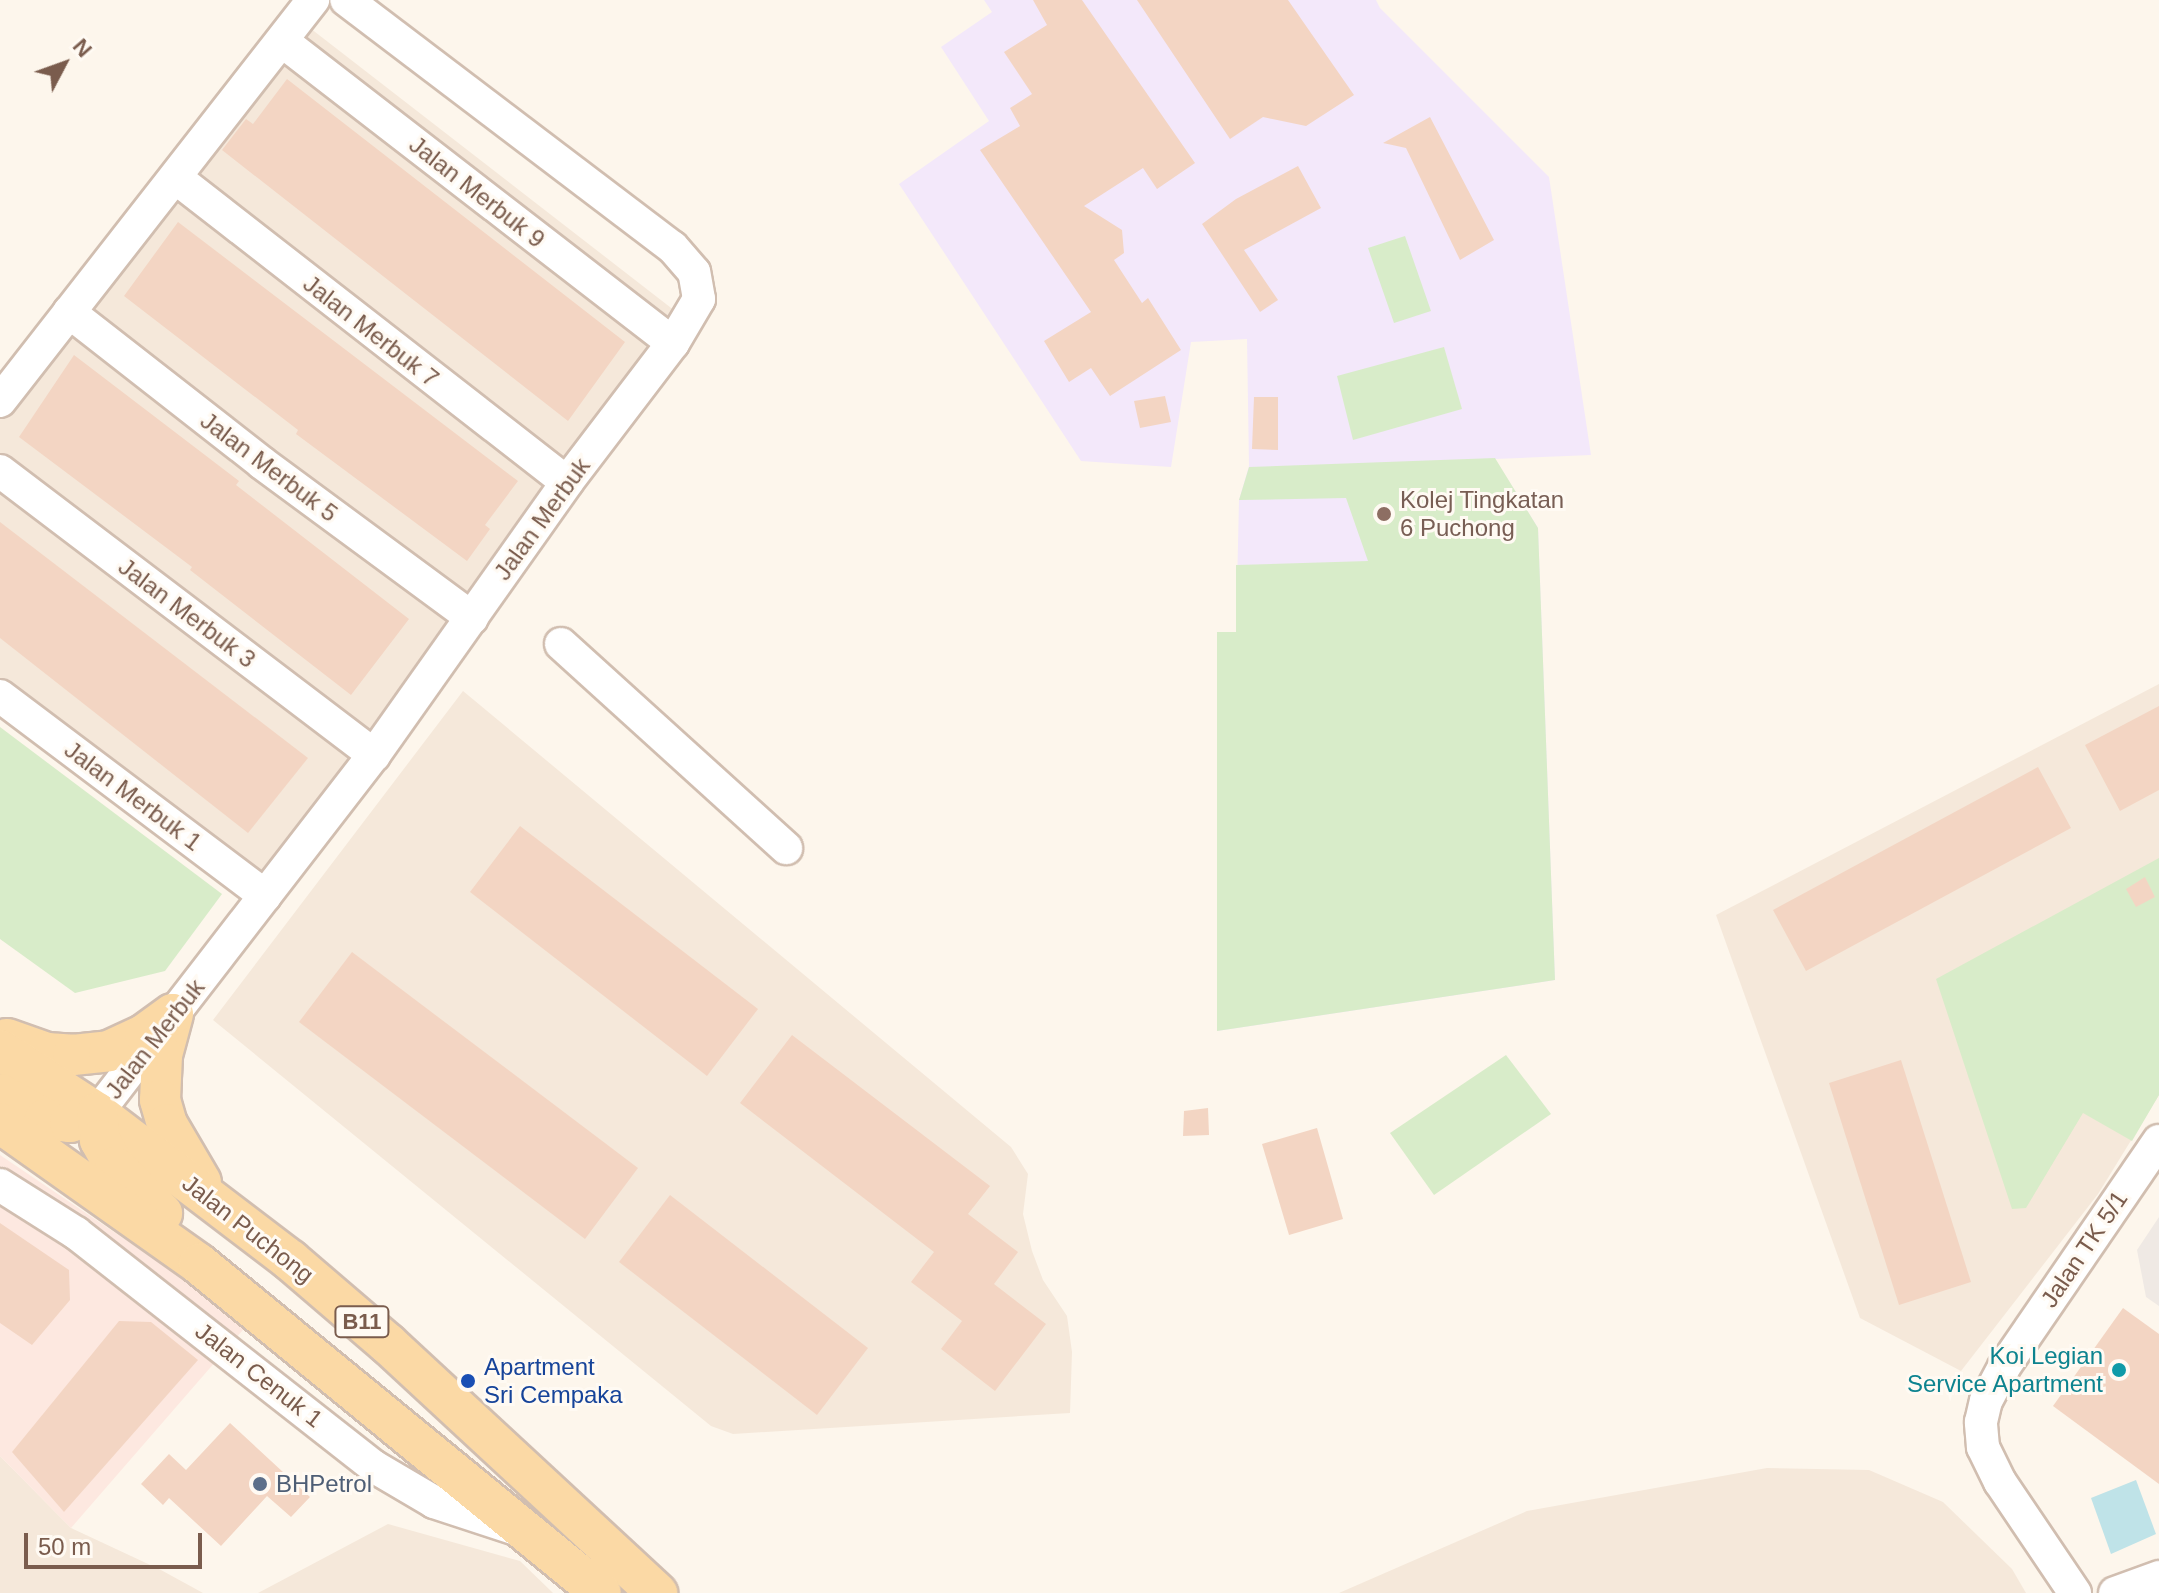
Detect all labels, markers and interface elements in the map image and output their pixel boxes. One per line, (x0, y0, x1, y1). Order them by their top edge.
north arrow (24, 24, 104, 104)
text: N (68, 34, 97, 62)
street label: Jalan Merbuk 9 (403, 130, 551, 254)
street label: Jalan Merbuk 7 (297, 269, 445, 393)
street label: Jalan Merbuk 5 (195, 406, 343, 528)
street label: Jalan Merbuk (488, 452, 596, 586)
place label: Kolej Tingkatan 6 Puchong (1400, 486, 1565, 542)
marker: Kolej Tingkatan 6 Puchong (1375, 505, 1393, 523)
street label: Jalan Merbuk 3 (113, 552, 261, 674)
street label: Jalan Merbuk 1 (59, 735, 207, 857)
street label: Jalan Merbuk (99, 973, 211, 1105)
street label: Jalan Puchong (177, 1169, 319, 1289)
street label: Jalan TK 5/1 (2034, 1185, 2134, 1313)
road number: B11 (334, 1304, 390, 1340)
street label: Jalan Cenuk 1 (190, 1316, 328, 1434)
place label: Koi Legian Service Apartment (1906, 1342, 2103, 1398)
place label: Apartment Sri Cempaka (484, 1353, 623, 1409)
marker: Koi Legian Service Apartment (2110, 1361, 2128, 1379)
marker: Apartment Sri Cempaka (459, 1372, 477, 1390)
place label: BHPetrol (276, 1470, 372, 1498)
marker: BHPetrol (251, 1475, 269, 1493)
scale bar (28, 1517, 206, 1567)
text: 50 m (38, 1533, 91, 1560)

